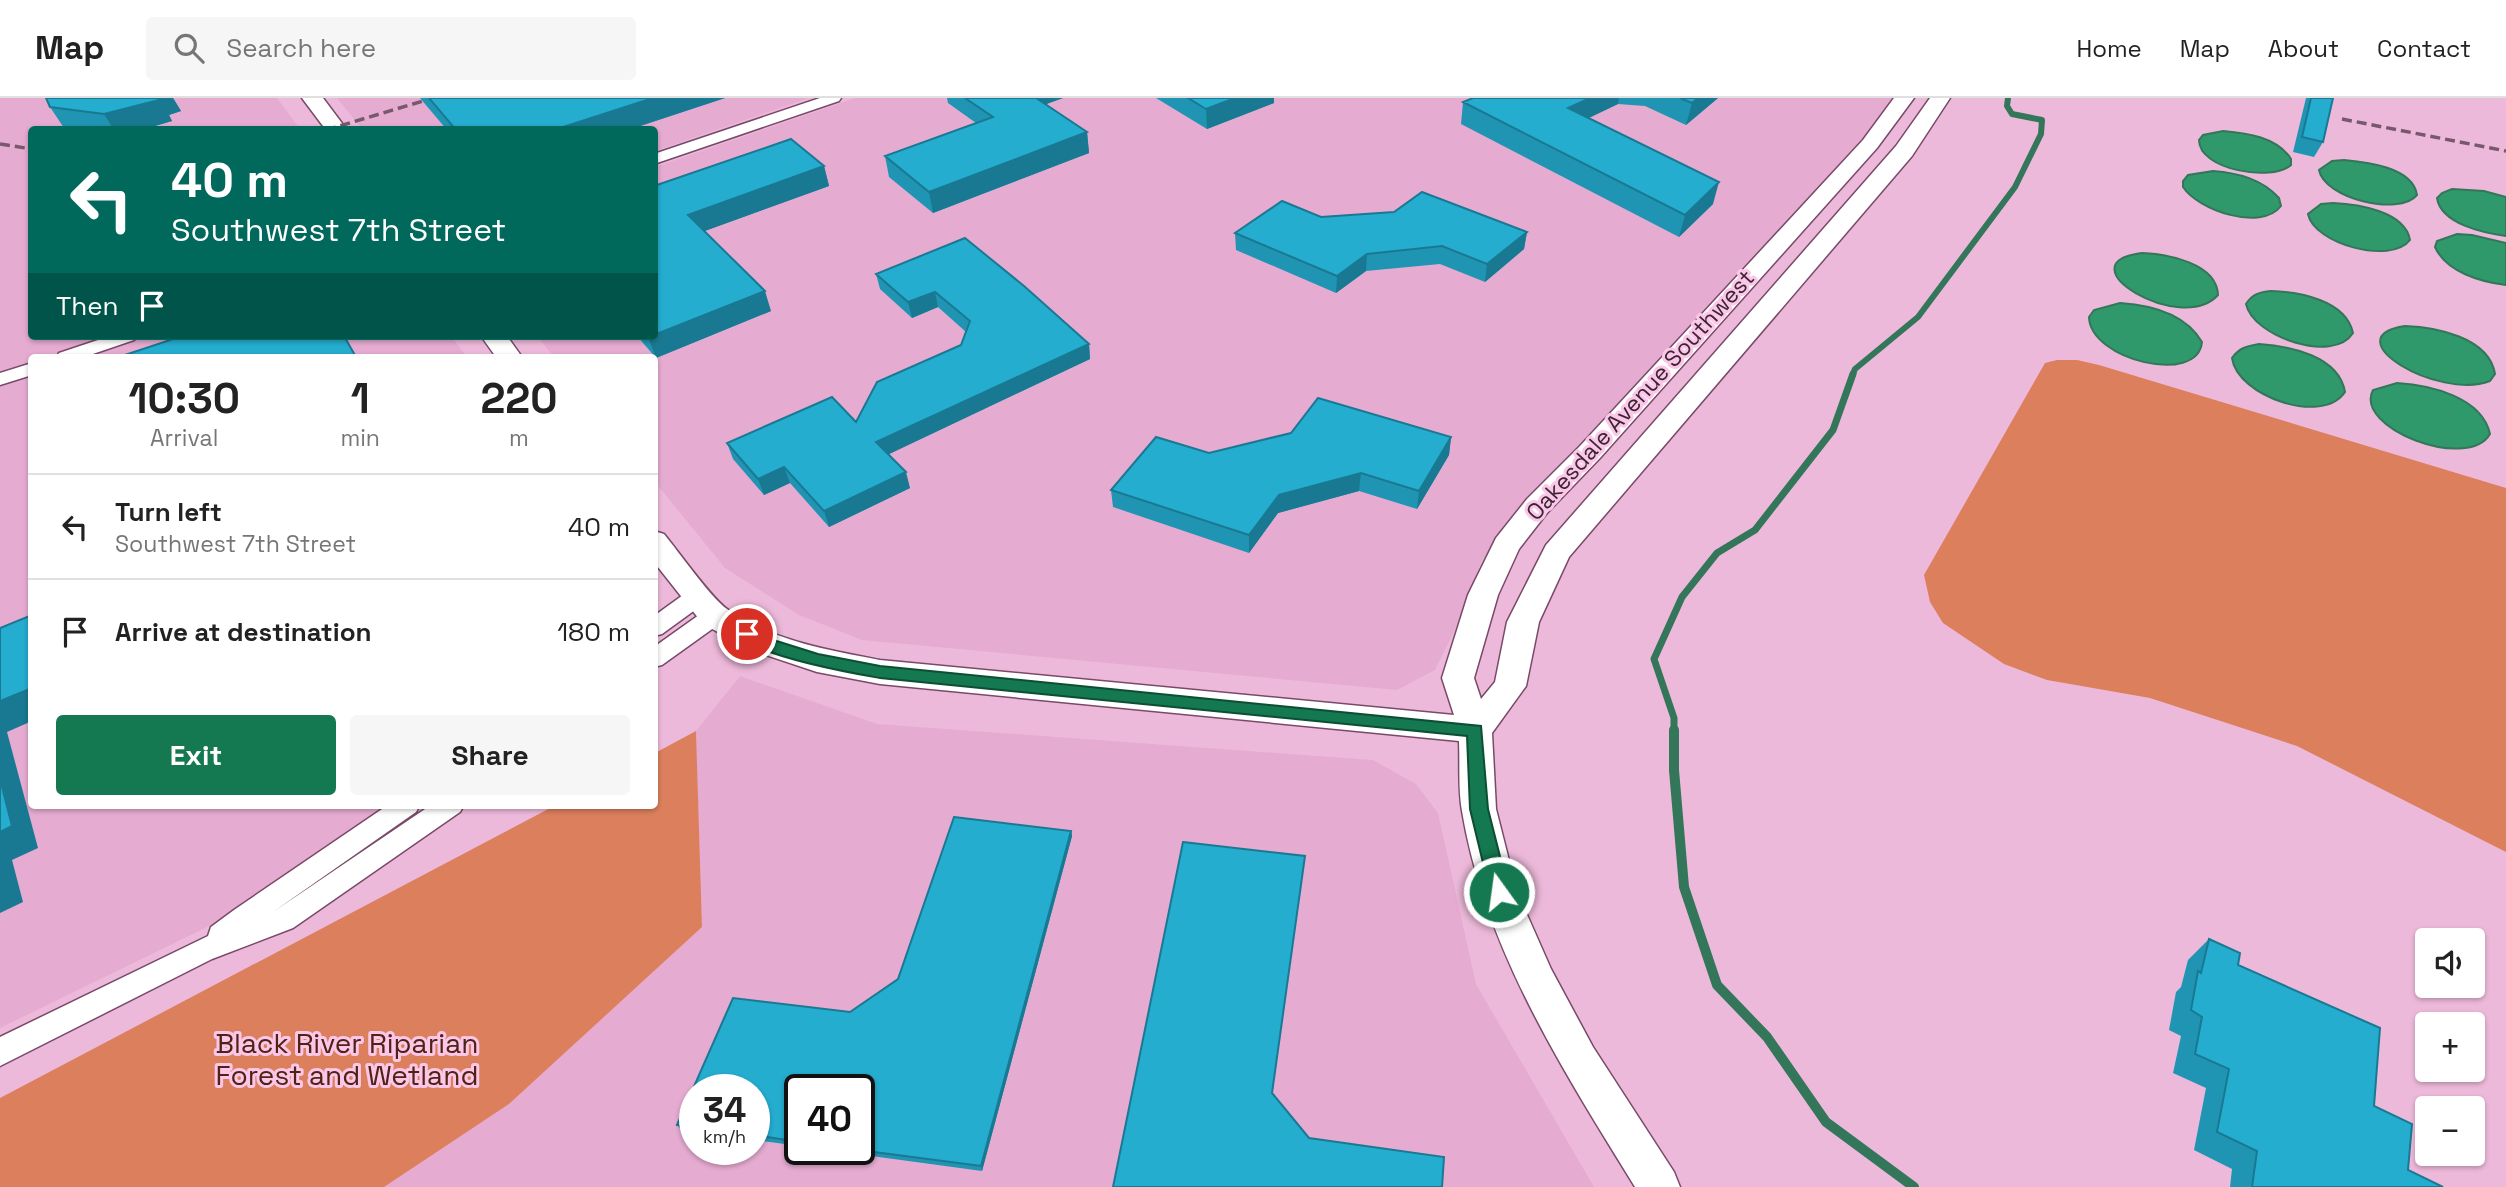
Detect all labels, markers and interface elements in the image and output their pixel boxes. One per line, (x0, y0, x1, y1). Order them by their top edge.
search box (146, 17, 636, 80)
text: Map (35, 27, 104, 69)
icon: search (170, 29, 208, 67)
text: Search here (226, 31, 376, 65)
text: Home (2076, 33, 2142, 64)
text: Map (2180, 33, 2230, 64)
text: About (2268, 33, 2339, 64)
text: Contact (2377, 33, 2471, 64)
text: 40 m (171, 149, 288, 211)
icon: left (56, 154, 147, 245)
text: Southwest 7th Street (171, 210, 506, 250)
street label: Oakesdale Avenue Southwest (1519, 263, 1761, 527)
icon: arrive (133, 287, 171, 325)
text: Then (56, 289, 119, 323)
text: 10:30 (128, 372, 240, 425)
text: 1 (351, 372, 370, 425)
text: 220 (480, 372, 558, 425)
text: Arrival (150, 423, 218, 453)
text: min (340, 423, 380, 453)
text: m (509, 423, 529, 453)
text: Turn left (115, 495, 222, 529)
icon: left (56, 508, 94, 546)
text: 40 m (568, 510, 630, 544)
text: Southwest 7th Street (115, 529, 356, 559)
pin (717, 604, 777, 664)
icon: arrive (56, 613, 94, 651)
text: Arrive at destination (115, 615, 372, 649)
text: 180 m (557, 615, 630, 649)
icon: arrive (728, 615, 766, 653)
button: Exit (56, 715, 336, 795)
button: Share (350, 715, 630, 795)
position arrow (1462, 855, 1536, 929)
map controls (2415, 928, 2485, 1166)
button: sound (2415, 928, 2485, 998)
button: + (2415, 1012, 2485, 1082)
park label: Black River Riparian Forest and Wetland (216, 1025, 478, 1093)
speed limit sign: 40 (784, 1074, 875, 1165)
text: 34 (703, 1088, 746, 1132)
button: − (2415, 1096, 2485, 1166)
text: km/h (703, 1125, 746, 1148)

